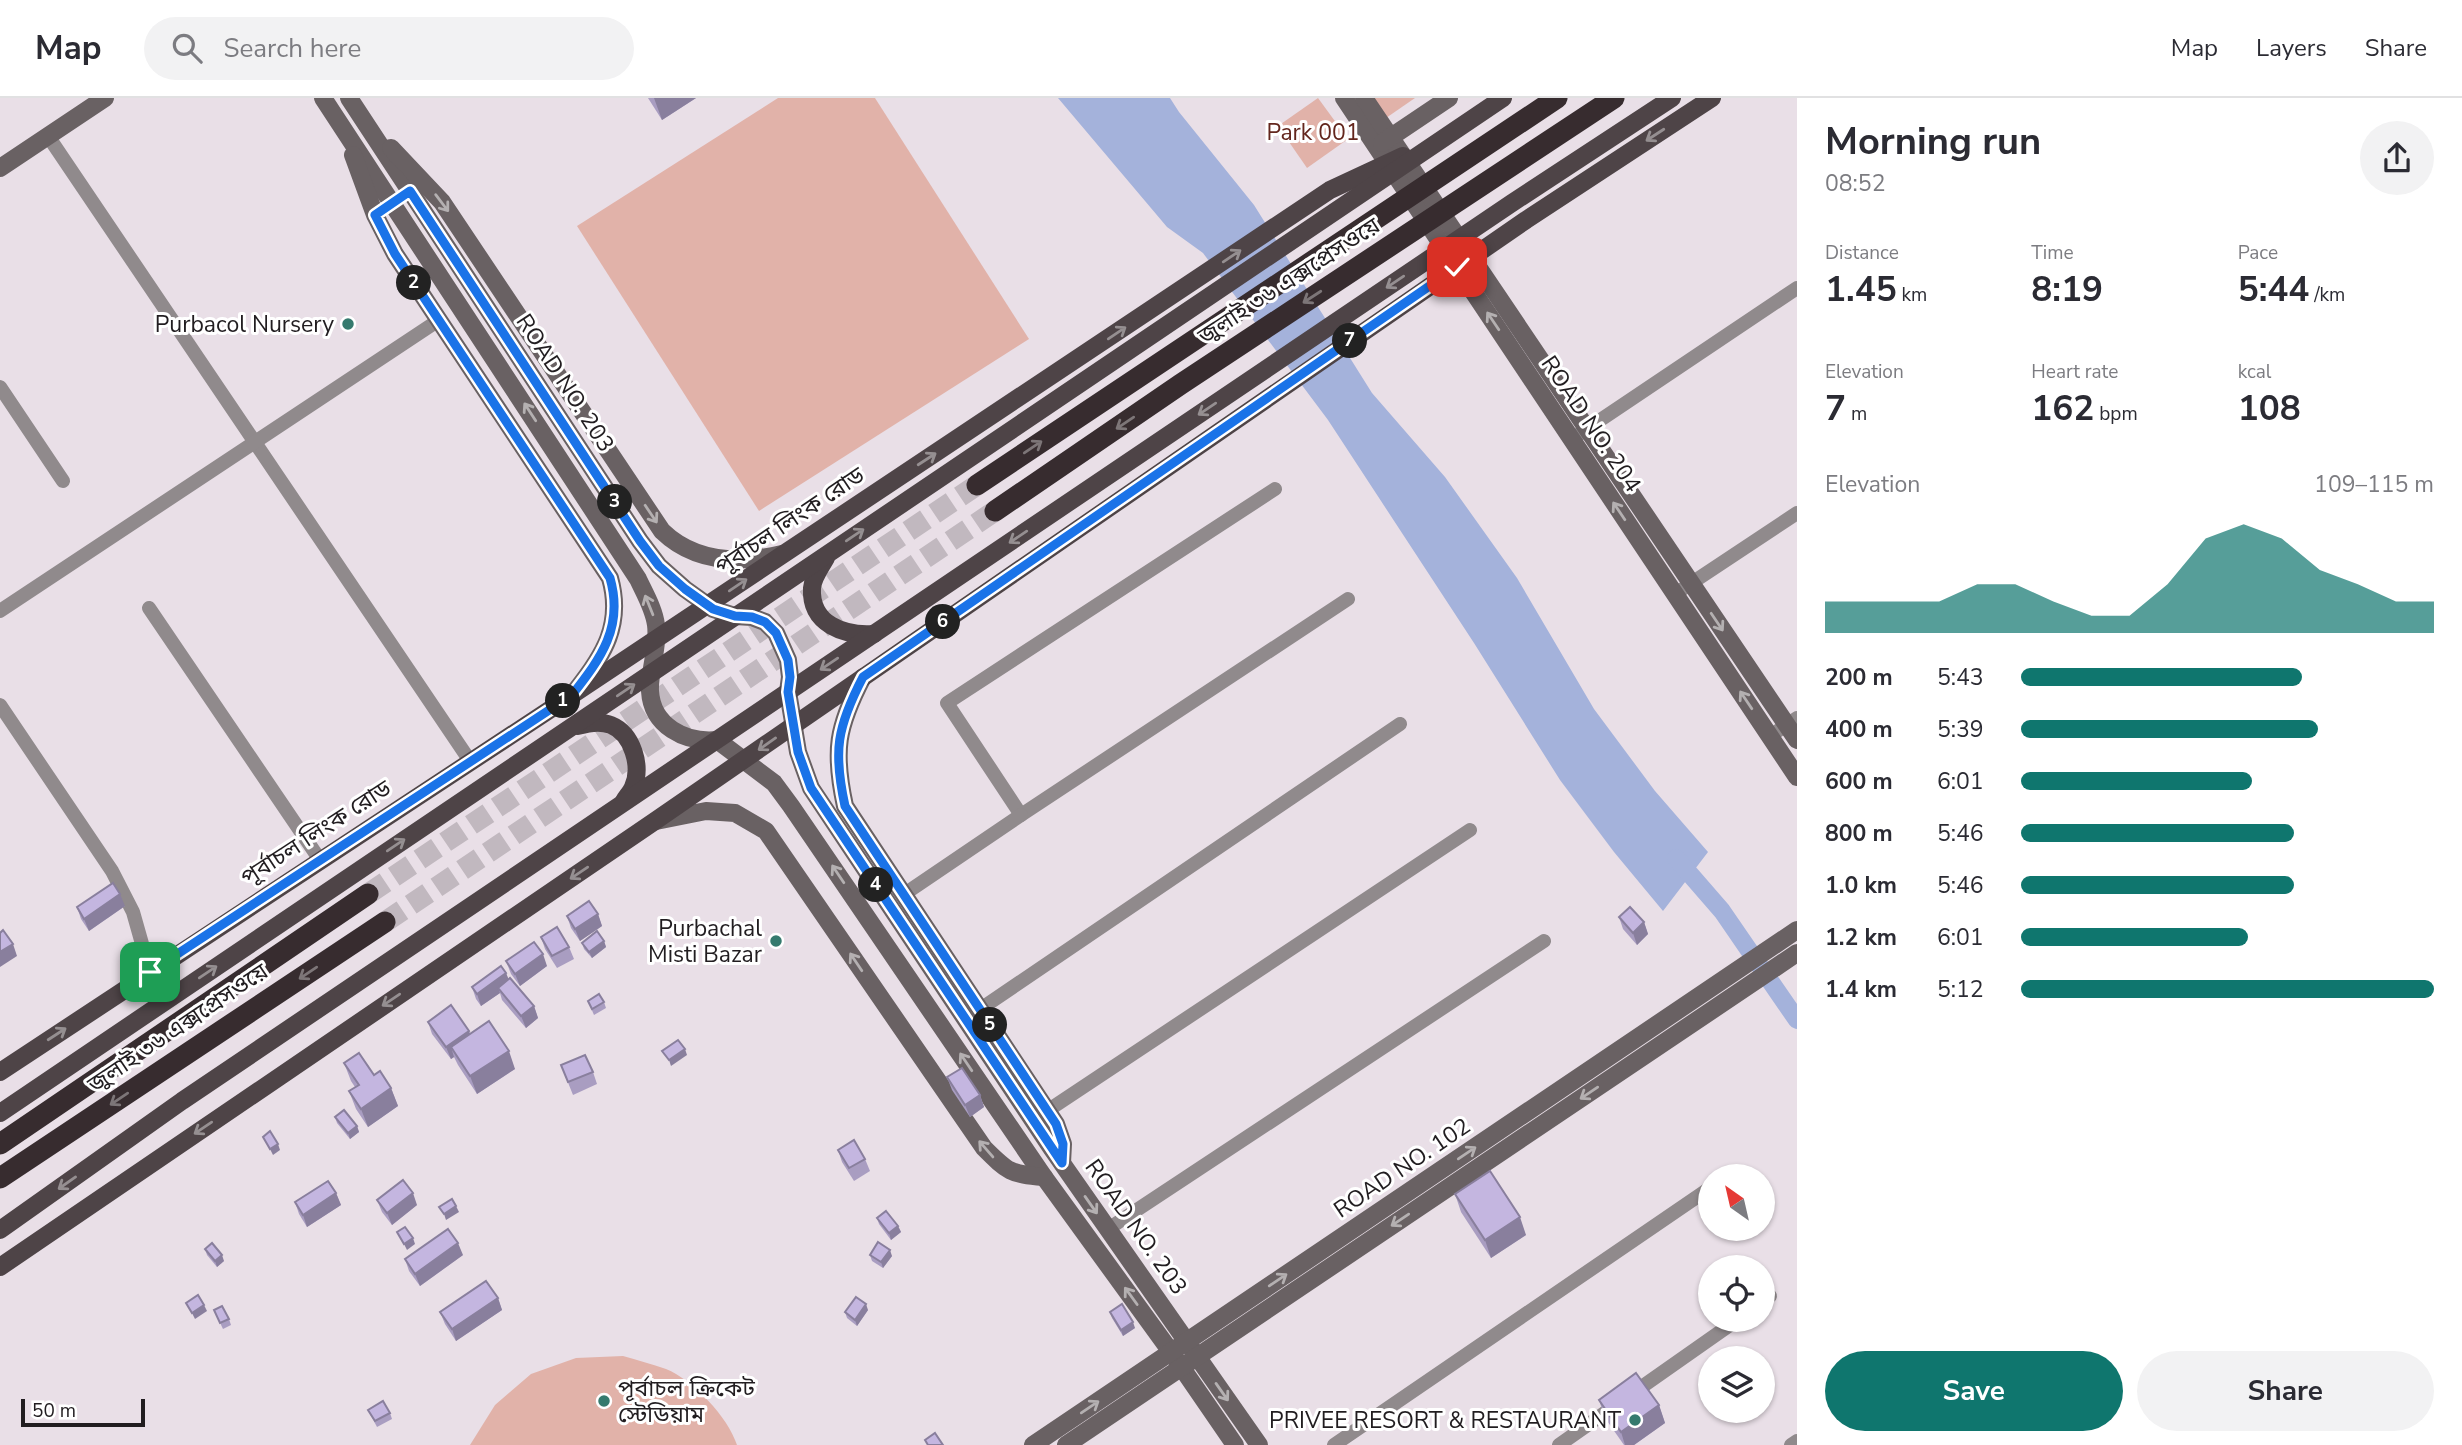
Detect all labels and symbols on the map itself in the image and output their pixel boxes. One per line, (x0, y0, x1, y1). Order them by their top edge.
park label: Park 001 (1266, 117, 1360, 148)
one-way arrow (1645, 129, 1665, 143)
one-way arrow (434, 194, 449, 212)
street label: জুলাই ৩৬ এক্সপ্রেসওয়ে (1191, 210, 1387, 352)
pin (1427, 237, 1487, 297)
one-way arrow (1222, 249, 1242, 263)
pin: 2 (396, 266, 432, 300)
one-way arrow (1386, 275, 1405, 289)
one-way arrow (1303, 290, 1322, 305)
street label: ROAD NO. 203 (509, 308, 621, 458)
place label: Purbacol Nursery (155, 309, 334, 340)
one-way arrow (1486, 312, 1500, 332)
marker: Purbacol Nursery (340, 316, 356, 332)
pin: 7 (1332, 324, 1368, 358)
one-way arrow (1107, 326, 1126, 341)
street label: ROAD NO. 204 (1534, 350, 1648, 498)
one-way arrow (522, 403, 537, 422)
one-way arrow (1197, 403, 1217, 417)
one-way arrow (1116, 416, 1135, 430)
one-way arrow (1023, 440, 1043, 454)
one-way arrow (917, 452, 936, 466)
street label: পূর্বাচল লিংক রোড (709, 459, 871, 582)
pin: 3 (598, 484, 632, 520)
one-way arrow (1612, 501, 1626, 521)
one-way arrow (643, 504, 658, 523)
one-way arrow (845, 528, 864, 543)
one-way arrow (1009, 530, 1028, 544)
one-way arrow (727, 577, 747, 591)
one-way arrow (642, 595, 655, 616)
pin: 6 (926, 604, 960, 640)
one-way arrow (1710, 612, 1724, 631)
one-way arrow (820, 657, 840, 671)
one-way arrow (615, 683, 635, 697)
pin: 1 (546, 684, 580, 718)
one-way arrow (1738, 691, 1753, 710)
one-way arrow (758, 737, 777, 751)
street label: পূর্বাচল লিংক রোড (235, 772, 398, 893)
one-way arrow (386, 837, 406, 851)
one-way arrow (831, 865, 845, 884)
one-way arrow (570, 866, 589, 880)
pin: 4 (858, 868, 894, 902)
place label: Purbachal Misti Bazar (648, 913, 763, 970)
marker: Purbachal Misti Bazar (768, 933, 784, 949)
pin (120, 942, 180, 1002)
one-way arrow (849, 953, 863, 972)
street label: জুলাই ৩৬ এক্সপ্রেসওয়ে (81, 956, 275, 1100)
one-way arrow (198, 965, 217, 979)
one-way arrow (299, 966, 318, 980)
one-way arrow (382, 993, 401, 1008)
pin: 5 (972, 1007, 1007, 1042)
one-way arrow (47, 1027, 66, 1041)
one-way arrow (959, 1053, 973, 1073)
one-way arrow (1580, 1086, 1599, 1100)
one-way arrow (109, 1092, 129, 1106)
street label: ROAD NO. 102 (1328, 1111, 1476, 1225)
one-way arrow (193, 1121, 213, 1135)
one-way arrow (978, 1140, 994, 1158)
one-way arrow (1457, 1146, 1477, 1160)
street label: ROAD NO. 203 (1078, 1153, 1194, 1301)
north arrow (1698, 1164, 1774, 1241)
one-way arrow (58, 1176, 77, 1190)
one-way arrow (1084, 1195, 1098, 1214)
one-way arrow (1391, 1213, 1410, 1227)
one-way arrow (1268, 1273, 1288, 1287)
one-way arrow (1124, 1287, 1138, 1306)
place label: পূর্বাচল ক্রিকেট স্টেডিয়াম (618, 1373, 755, 1430)
one-way arrow (1215, 1382, 1229, 1401)
marker: পূর্বাচল ক্রিকেট স্টেডিয়াম (596, 1393, 612, 1409)
scale bar (21, 1396, 145, 1428)
one-way arrow (1079, 1400, 1099, 1414)
place label: PRIVEE RESORT & RESTAURANT (1269, 1405, 1621, 1436)
marker: PRIVEE RESORT & RESTAURANT (1627, 1412, 1643, 1428)

